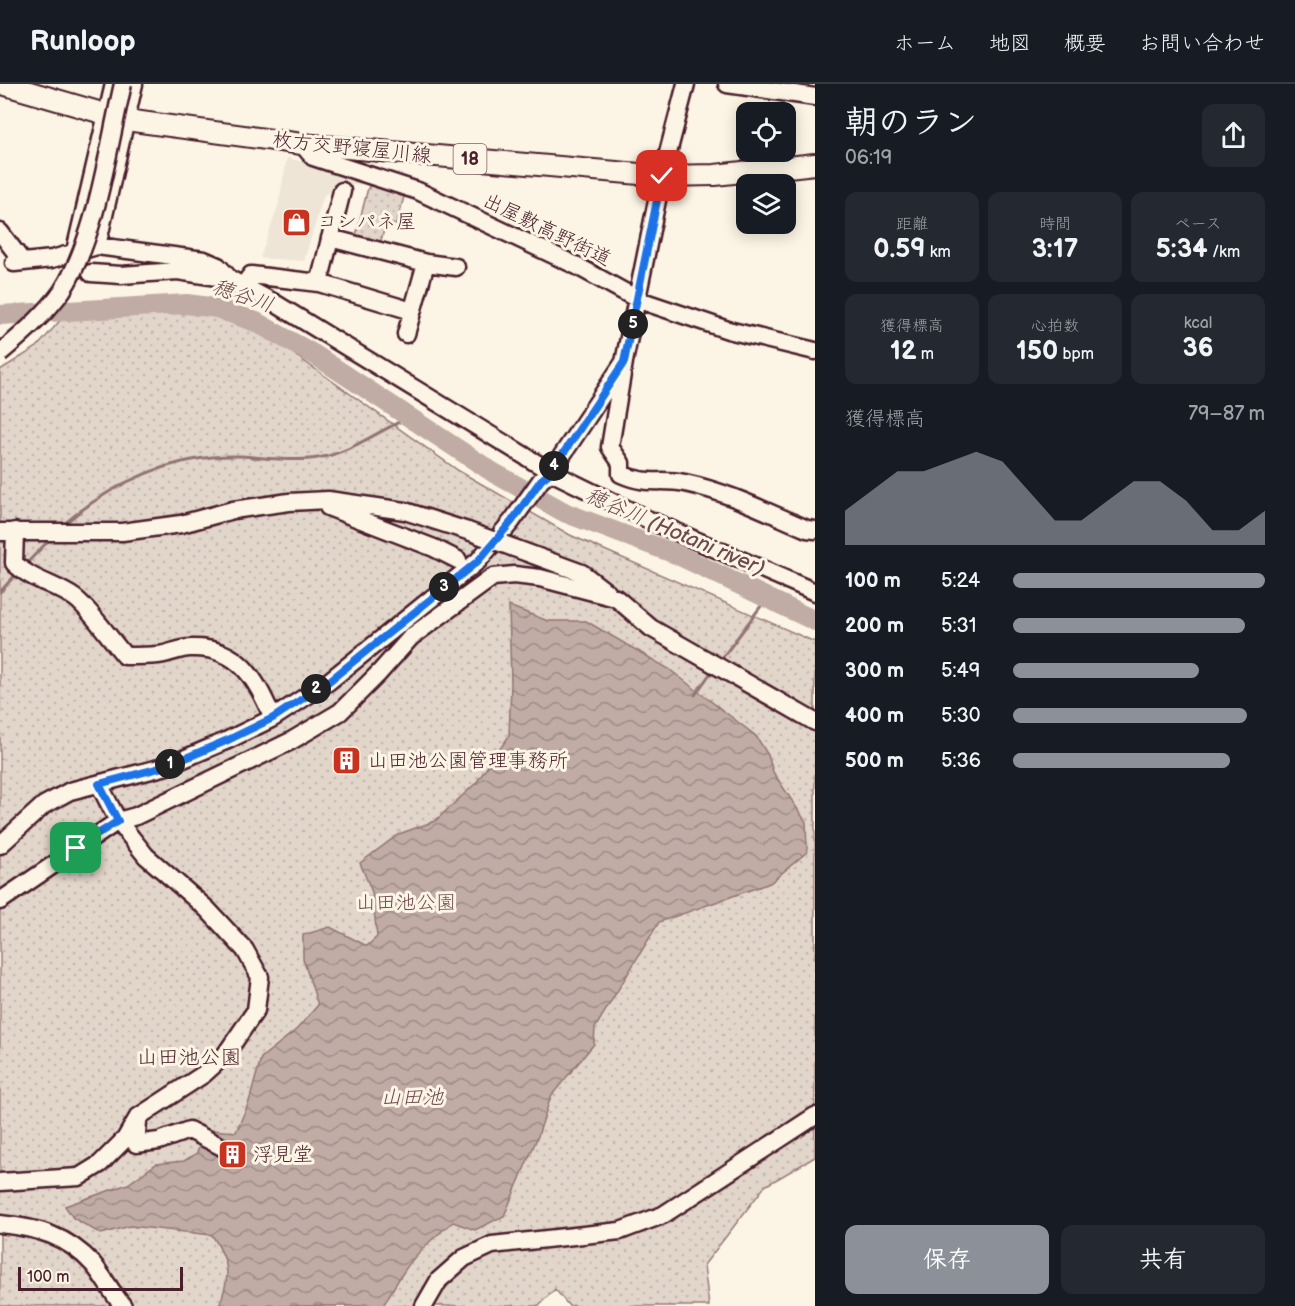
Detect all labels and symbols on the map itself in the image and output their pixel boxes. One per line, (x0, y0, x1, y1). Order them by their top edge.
street label: 枚方交野寝屋川線 (271, 128, 433, 168)
road number: 18 (454, 144, 486, 174)
pin (636, 150, 687, 201)
street label: 出屋敷高野街道 (479, 189, 615, 271)
shop icon: コンパネ屋 (280, 206, 312, 238)
place label: コンパネ屋 (317, 210, 416, 234)
water label: 穂谷川 (209, 274, 277, 318)
pin: 5 (618, 309, 648, 339)
pin: 4 (539, 451, 569, 481)
water label: 穂谷川 (Hotani river) (581, 483, 769, 581)
pin: 3 (429, 572, 459, 602)
pin: 2 (301, 674, 331, 704)
building icon: 山田池公園管理事務所 (331, 745, 363, 777)
pin: 1 (155, 749, 185, 779)
place label: 山田池公園管理事務所 (368, 749, 568, 773)
pin (50, 822, 101, 873)
park label: 山田池公園 (356, 891, 456, 915)
district label: 山田池公園 (137, 1045, 242, 1070)
water label: 山田池 (381, 1085, 444, 1110)
building icon: 浮見堂 (216, 1139, 248, 1171)
place label: 浮見堂 (253, 1143, 313, 1167)
scale bar (18, 1264, 183, 1292)

